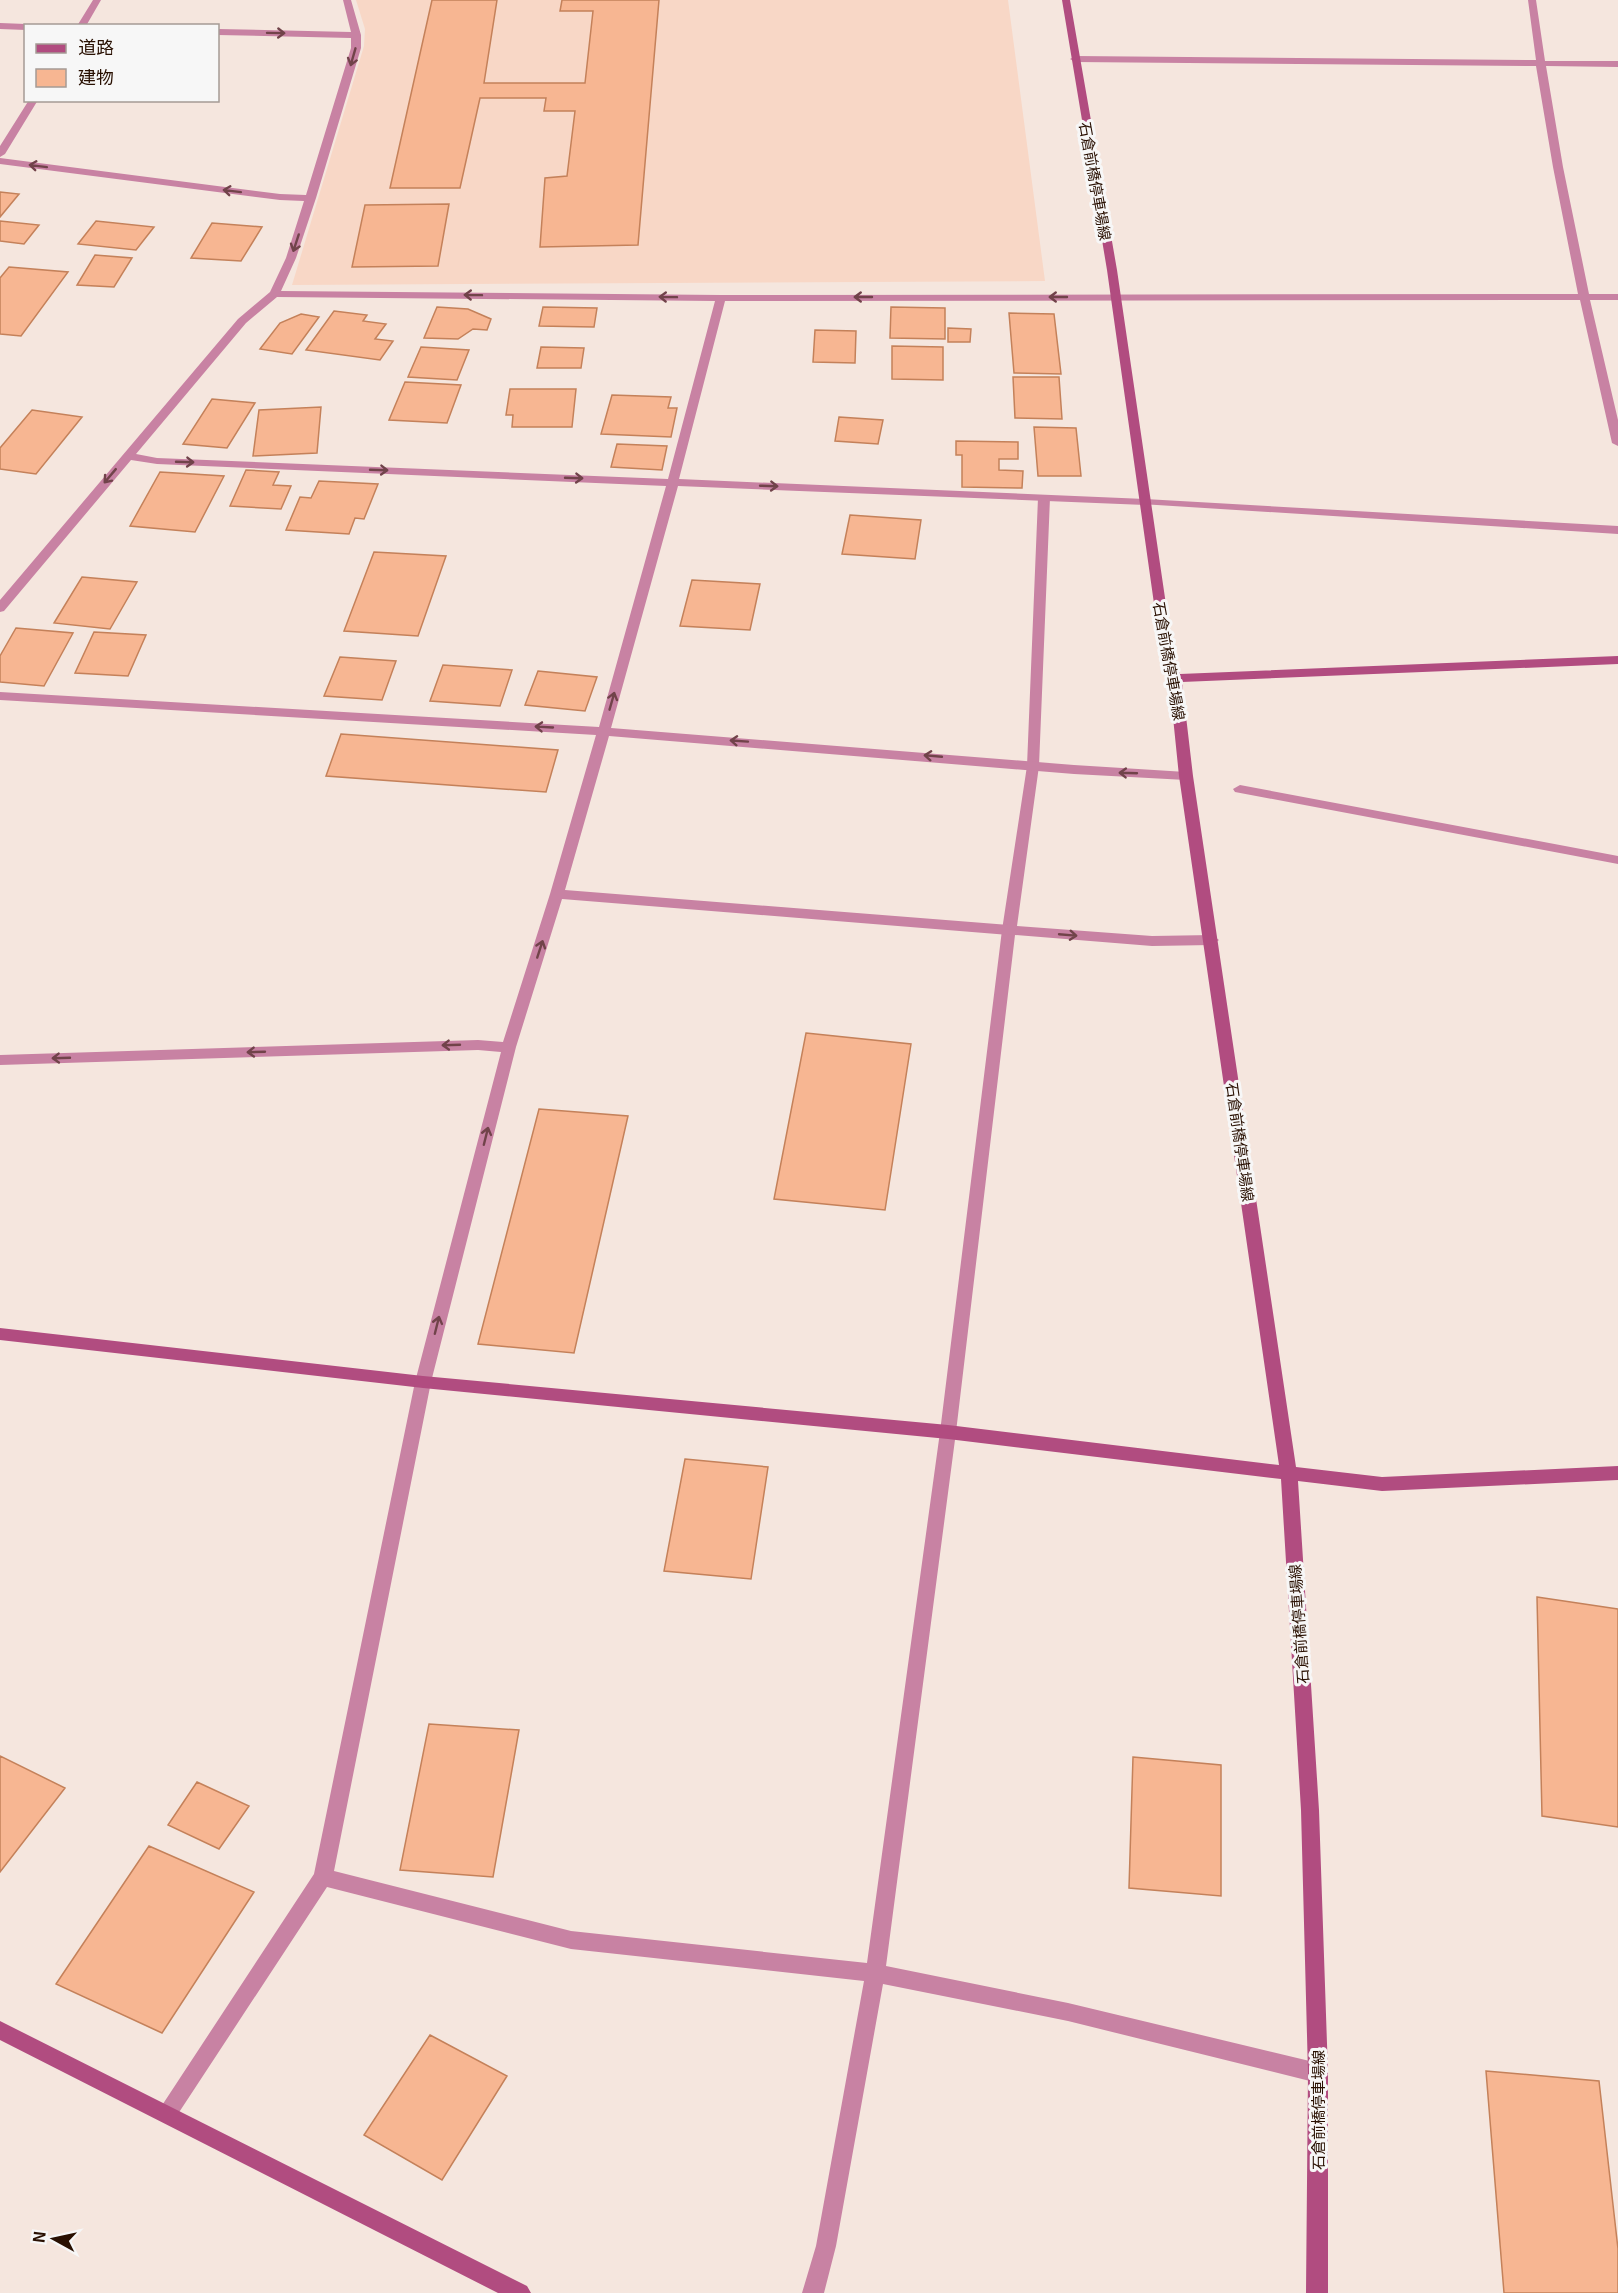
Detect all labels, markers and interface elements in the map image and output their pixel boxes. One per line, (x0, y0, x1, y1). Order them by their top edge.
legend (24, 24, 219, 102)
one-way arrow (265, 28, 285, 39)
text: 道路 (78, 33, 114, 59)
one-way arrow (347, 47, 358, 66)
text: 建物 (78, 63, 114, 89)
street label: 石倉前橋停車場線 (1075, 120, 1117, 242)
one-way arrow (29, 161, 49, 172)
one-way arrow (222, 185, 242, 196)
one-way arrow (290, 233, 301, 252)
one-way arrow (463, 290, 483, 301)
one-way arrow (658, 291, 678, 303)
one-way arrow (853, 291, 873, 303)
one-way arrow (1048, 291, 1068, 303)
one-way arrow (174, 457, 194, 468)
one-way arrow (369, 465, 389, 476)
one-way arrow (104, 468, 117, 484)
one-way arrow (564, 472, 584, 484)
one-way arrow (759, 480, 779, 492)
street label: 石倉前橋停車場線 (1149, 600, 1191, 722)
one-way arrow (607, 692, 618, 711)
one-way arrow (535, 722, 555, 733)
one-way arrow (730, 735, 749, 746)
one-way arrow (924, 750, 944, 761)
one-way arrow (1118, 768, 1138, 779)
one-way arrow (1057, 930, 1077, 941)
one-way arrow (535, 940, 546, 959)
one-way arrow (441, 1040, 461, 1051)
one-way arrow (246, 1046, 266, 1057)
one-way arrow (51, 1052, 71, 1064)
street label: 石倉前橋停車場線 (1222, 1081, 1260, 1203)
one-way arrow (481, 1127, 492, 1146)
one-way arrow (432, 1316, 444, 1335)
street label: 石倉前橋停車場線 (1283, 1563, 1313, 1685)
street label: 石倉前橋停車場線 (1307, 2050, 1328, 2170)
north arrow (24, 2209, 84, 2269)
text: N (25, 2229, 51, 2244)

